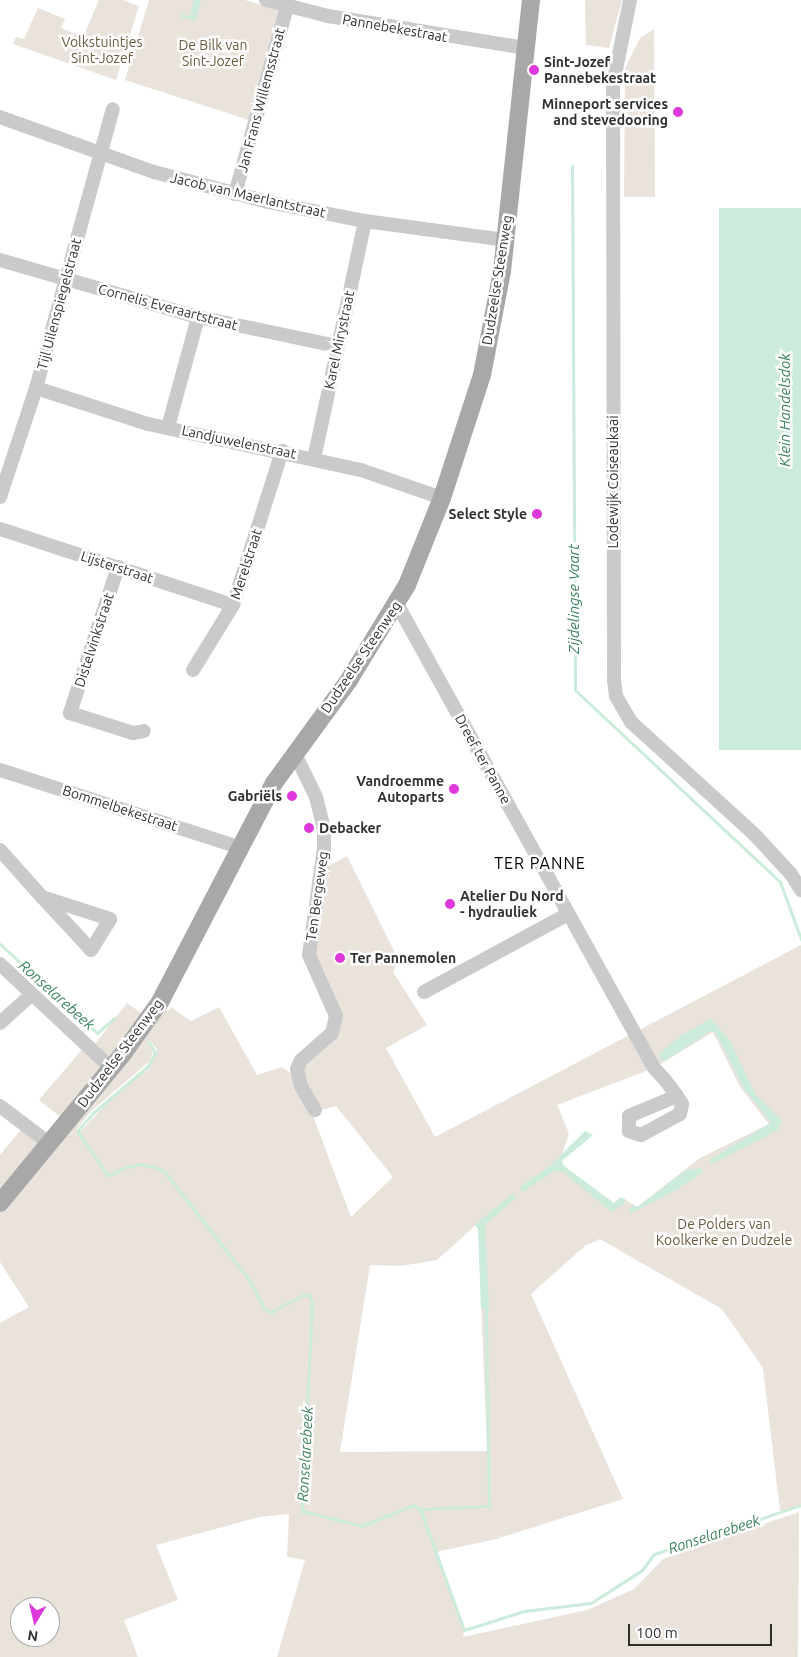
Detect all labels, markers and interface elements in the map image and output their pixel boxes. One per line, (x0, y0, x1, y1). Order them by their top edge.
street label: Pannebekestraat (341, 10, 449, 46)
street label: Jan Frans Willemsstraat (234, 26, 288, 174)
park label: Volkstuintjes Sint-Jozef (62, 34, 142, 66)
park label: De Bilk van Sint-Jozef (178, 37, 248, 70)
place label: Sint-Jozef Pannebekestraat (544, 54, 656, 86)
marker: Sint-Jozef Pannebekestraat (528, 64, 540, 76)
place label: Minneport services and stevedooring (542, 96, 668, 128)
marker: Minneport services and stevedooring (672, 106, 684, 118)
street label: Jacob van Maerlantstraat (169, 169, 327, 221)
street label: Dudzeelse Steenweg (478, 214, 516, 346)
street label: Tijl Uilenspiegelstraat (33, 236, 85, 372)
street label: Cornelis Everaartstraat (96, 280, 240, 334)
street label: Karel Mirystraat (320, 289, 358, 391)
water label: Klein Handelsdok (776, 353, 794, 467)
street label: Lodewijk Coiseaukaai (605, 415, 621, 549)
street label: Landjuwelenstraat (180, 422, 298, 462)
place label: Select Style (449, 506, 527, 522)
marker: Select Style (531, 508, 543, 520)
street label: Merelstraat (227, 527, 265, 601)
water label: Zijdelingse Vaart (565, 544, 583, 654)
street label: Lijsterstraat (79, 547, 155, 587)
street label: Distelvinkstraat (71, 591, 117, 689)
street label: Dudzeelse Steenweg (317, 598, 405, 716)
street label: Dreef ter Panne (451, 711, 515, 807)
place label: Vandroemme Autoparts (356, 773, 444, 806)
street label: Bommelbekestraat (60, 781, 180, 835)
marker: Vandroemme Autoparts (448, 783, 460, 795)
place label: Gabriëls (228, 788, 282, 804)
marker: Gabriëls (286, 790, 298, 802)
place label: Debacker (319, 820, 381, 836)
marker: Debacker (303, 822, 315, 834)
street label: Ten Bergeweg (302, 850, 332, 942)
district label: TER PANNE (493, 853, 587, 873)
place label: Atelier Du Nord - hydrauliek (460, 888, 564, 920)
marker: Atelier Du Nord - hydrauliek (444, 898, 456, 910)
place label: Ter Pannemolen (350, 950, 456, 966)
marker: Ter Pannemolen (334, 952, 346, 964)
water label: Ronselarebeek (15, 956, 99, 1034)
street label: Dudzeelse Steenweg (74, 995, 166, 1111)
park label: De Polders van Koolkerke en Dudzele (656, 1216, 792, 1248)
water label: Ronselarebeek (294, 1406, 316, 1502)
water label: Ronselarebeek (666, 1511, 762, 1557)
north arrow (10, 1597, 60, 1647)
scale bar (631, 1614, 775, 1646)
text: 100 m (636, 1624, 678, 1641)
text: N (26, 1627, 39, 1645)

